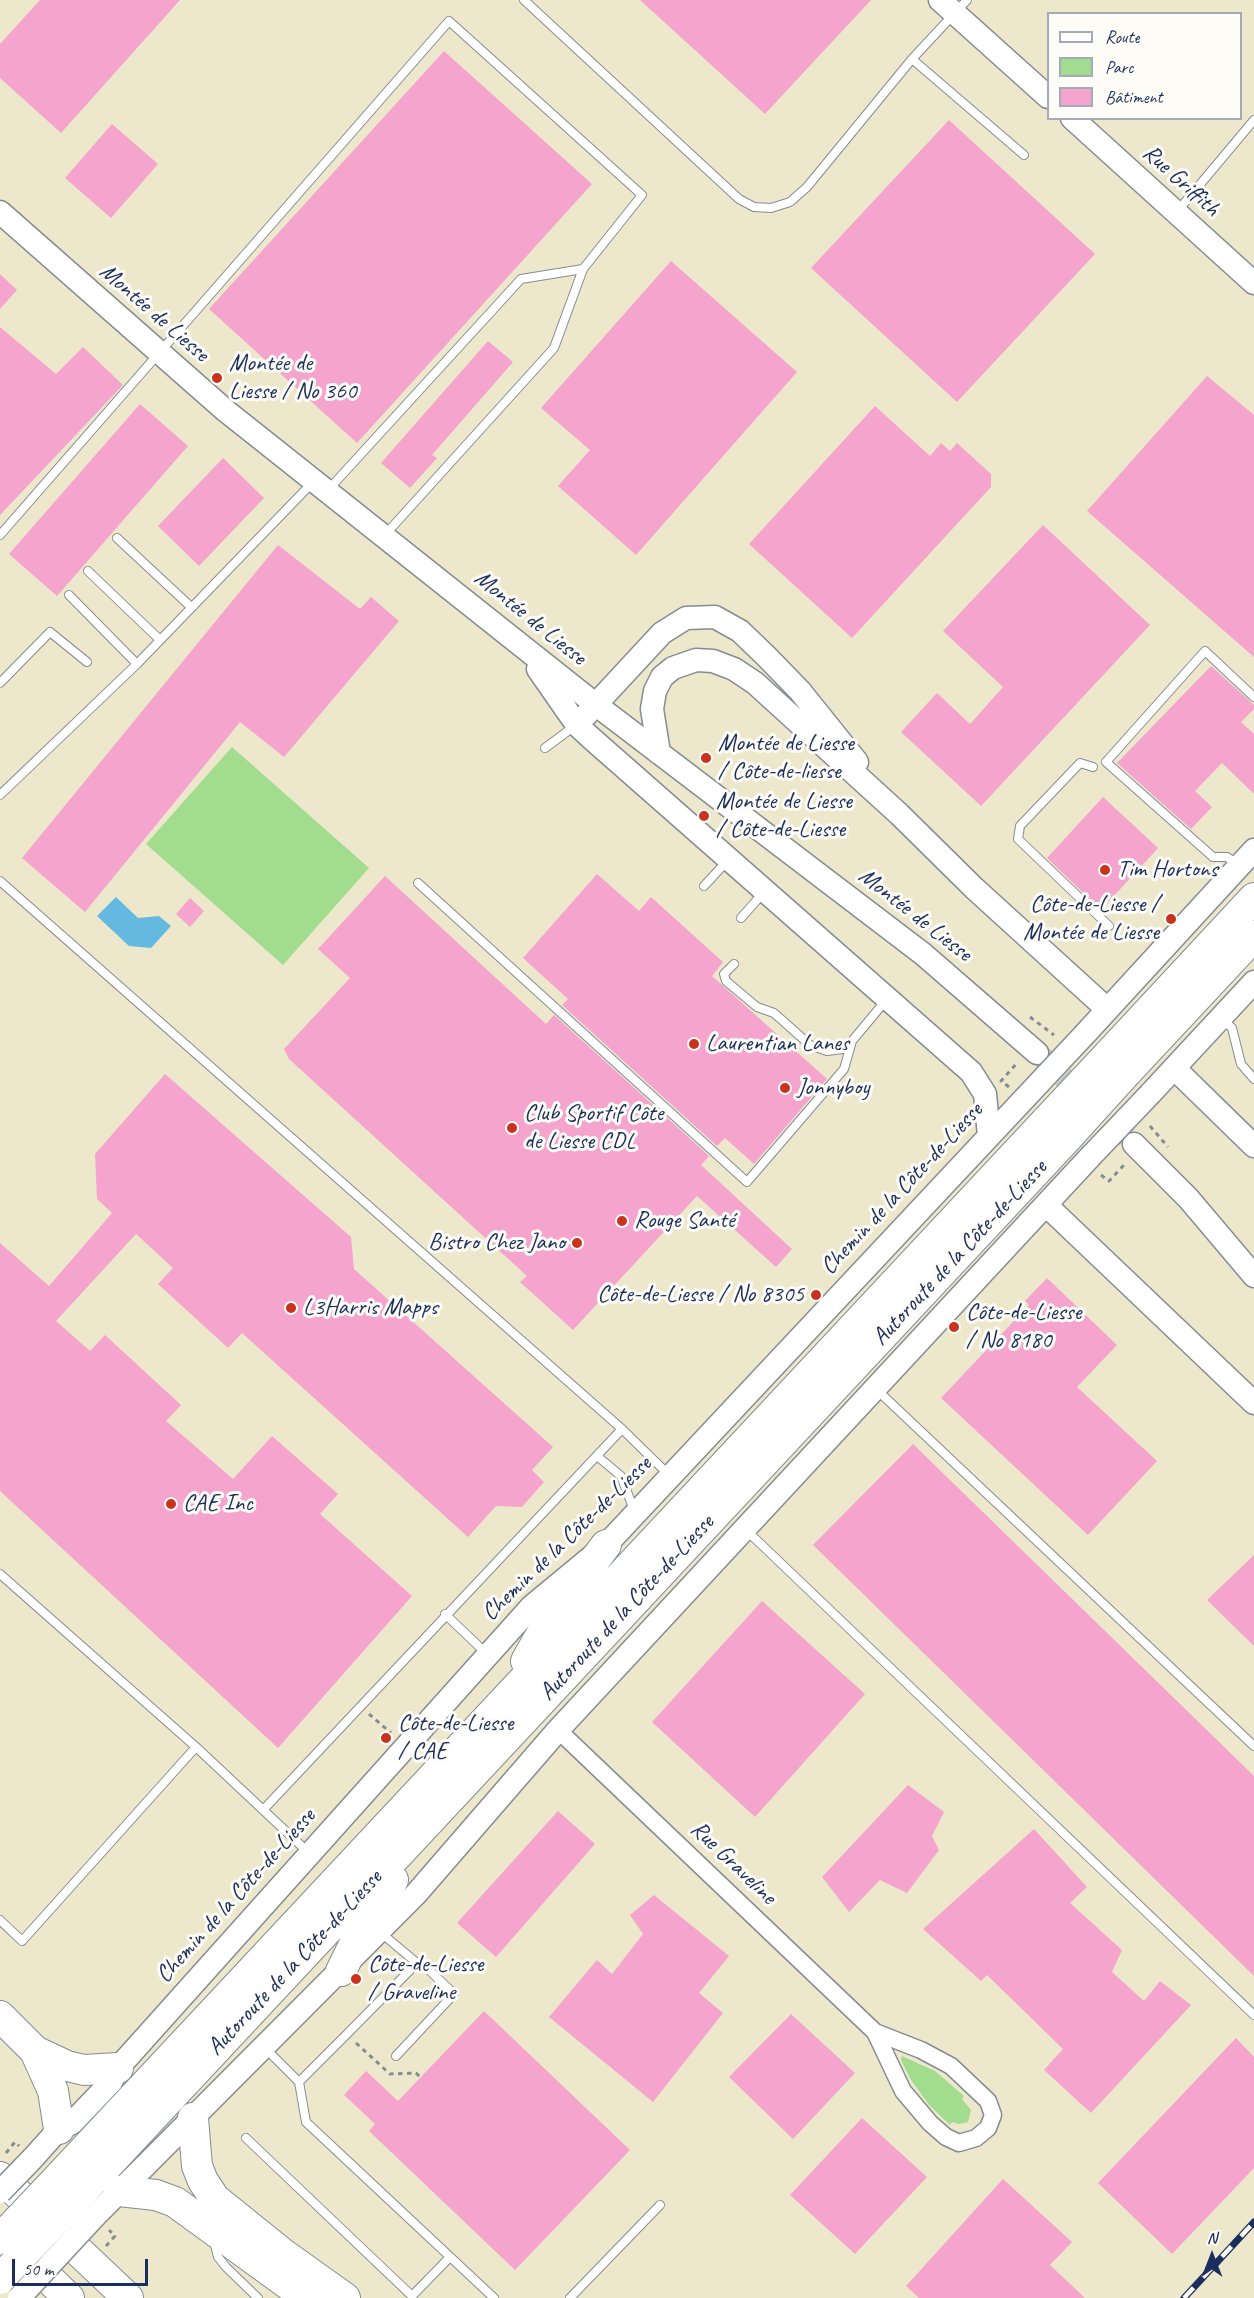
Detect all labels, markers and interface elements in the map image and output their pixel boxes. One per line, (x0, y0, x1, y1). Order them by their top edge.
legend (1047, 12, 1242, 120)
text: Route (1105, 26, 1139, 48)
text: Parc (1105, 56, 1133, 78)
text: Bâtiment (1105, 86, 1163, 108)
street label: Rue Griffith (1136, 139, 1226, 223)
street label: Montée de Liesse (93, 258, 215, 368)
place label: Montée de Liesse / No 360 (229, 350, 357, 406)
marker: Montée de Liesse / No 360 (210, 371, 224, 385)
street label: Montée de Liesse (468, 564, 592, 672)
place label: Montée de Liesse / Côte-de-liesse (718, 730, 854, 786)
marker: Montée de Liesse / Côte-de-liesse (699, 751, 713, 765)
place label: Montée de Liesse / Côte-de-Liesse (716, 788, 852, 844)
marker: Montée de Liesse / Côte-de-Liesse (697, 809, 711, 823)
place label: Tim Hortons (1117, 856, 1218, 884)
street label: Montée de Liesse (853, 862, 977, 968)
marker: Tim Hortons (1098, 863, 1112, 877)
place label: Côte-de-Liesse / Montée de Liesse (1023, 891, 1159, 947)
marker: Côte-de-Liesse / Montée de Liesse (1164, 912, 1178, 926)
place label: Laurentian Lanes (706, 1030, 849, 1058)
marker: Laurentian Lanes (687, 1037, 701, 1051)
place label: Jonnyboy (797, 1074, 869, 1102)
marker: Jonnyboy (778, 1081, 792, 1095)
street label: Chemin de la Côte-de-Liesse (815, 1097, 989, 1281)
place label: Club Sportif Côte de Liesse CDL (524, 1100, 663, 1156)
marker: Club Sportif Côte de Liesse CDL (505, 1121, 519, 1135)
street label: Autoroute de la Côte-de-Liesse (866, 1154, 1054, 1352)
place label: Rouge Santé (634, 1207, 735, 1235)
marker: Rouge Santé (615, 1214, 629, 1228)
place label: Bistro Chez Jano (428, 1229, 565, 1257)
marker: Bistro Chez Jano (570, 1236, 584, 1250)
place label: Côte-de-Liesse / No 8305 (597, 1281, 804, 1309)
marker: Côte-de-Liesse / No 8305 (809, 1288, 823, 1302)
place label: L3Harris Mapps (303, 1294, 438, 1322)
place label: Côte-de-Liesse / No 8180 (966, 1299, 1081, 1355)
marker: L3Harris Mapps (284, 1301, 298, 1315)
marker: Côte-de-Liesse / No 8180 (947, 1320, 961, 1334)
street label: Chemin de la Côte-de-Liesse (476, 1451, 658, 1627)
place label: CAE Inc (183, 1490, 253, 1518)
marker: CAE Inc (164, 1497, 178, 1511)
street label: Autoroute de la Côte-de-Liesse (533, 1509, 721, 1707)
place label: Côte-de-Liesse / CAE (398, 1710, 513, 1766)
marker: Côte-de-Liesse / CAE (379, 1731, 393, 1745)
street label: Chemin de la Côte-de-Liesse (150, 1803, 322, 1989)
street label: Rue Graveline (684, 1815, 782, 1911)
street label: Autoroute de la Côte-de-Liesse (201, 1864, 389, 2062)
place label: Côte-de-Liesse / Graveline (368, 1951, 483, 2007)
marker: Côte-de-Liesse / Graveline (349, 1972, 363, 1986)
north arrow (1182, 2226, 1242, 2286)
text: N (1207, 2228, 1217, 2248)
scale bar (15, 2247, 152, 2285)
text: 50 m (23, 2258, 54, 2280)

